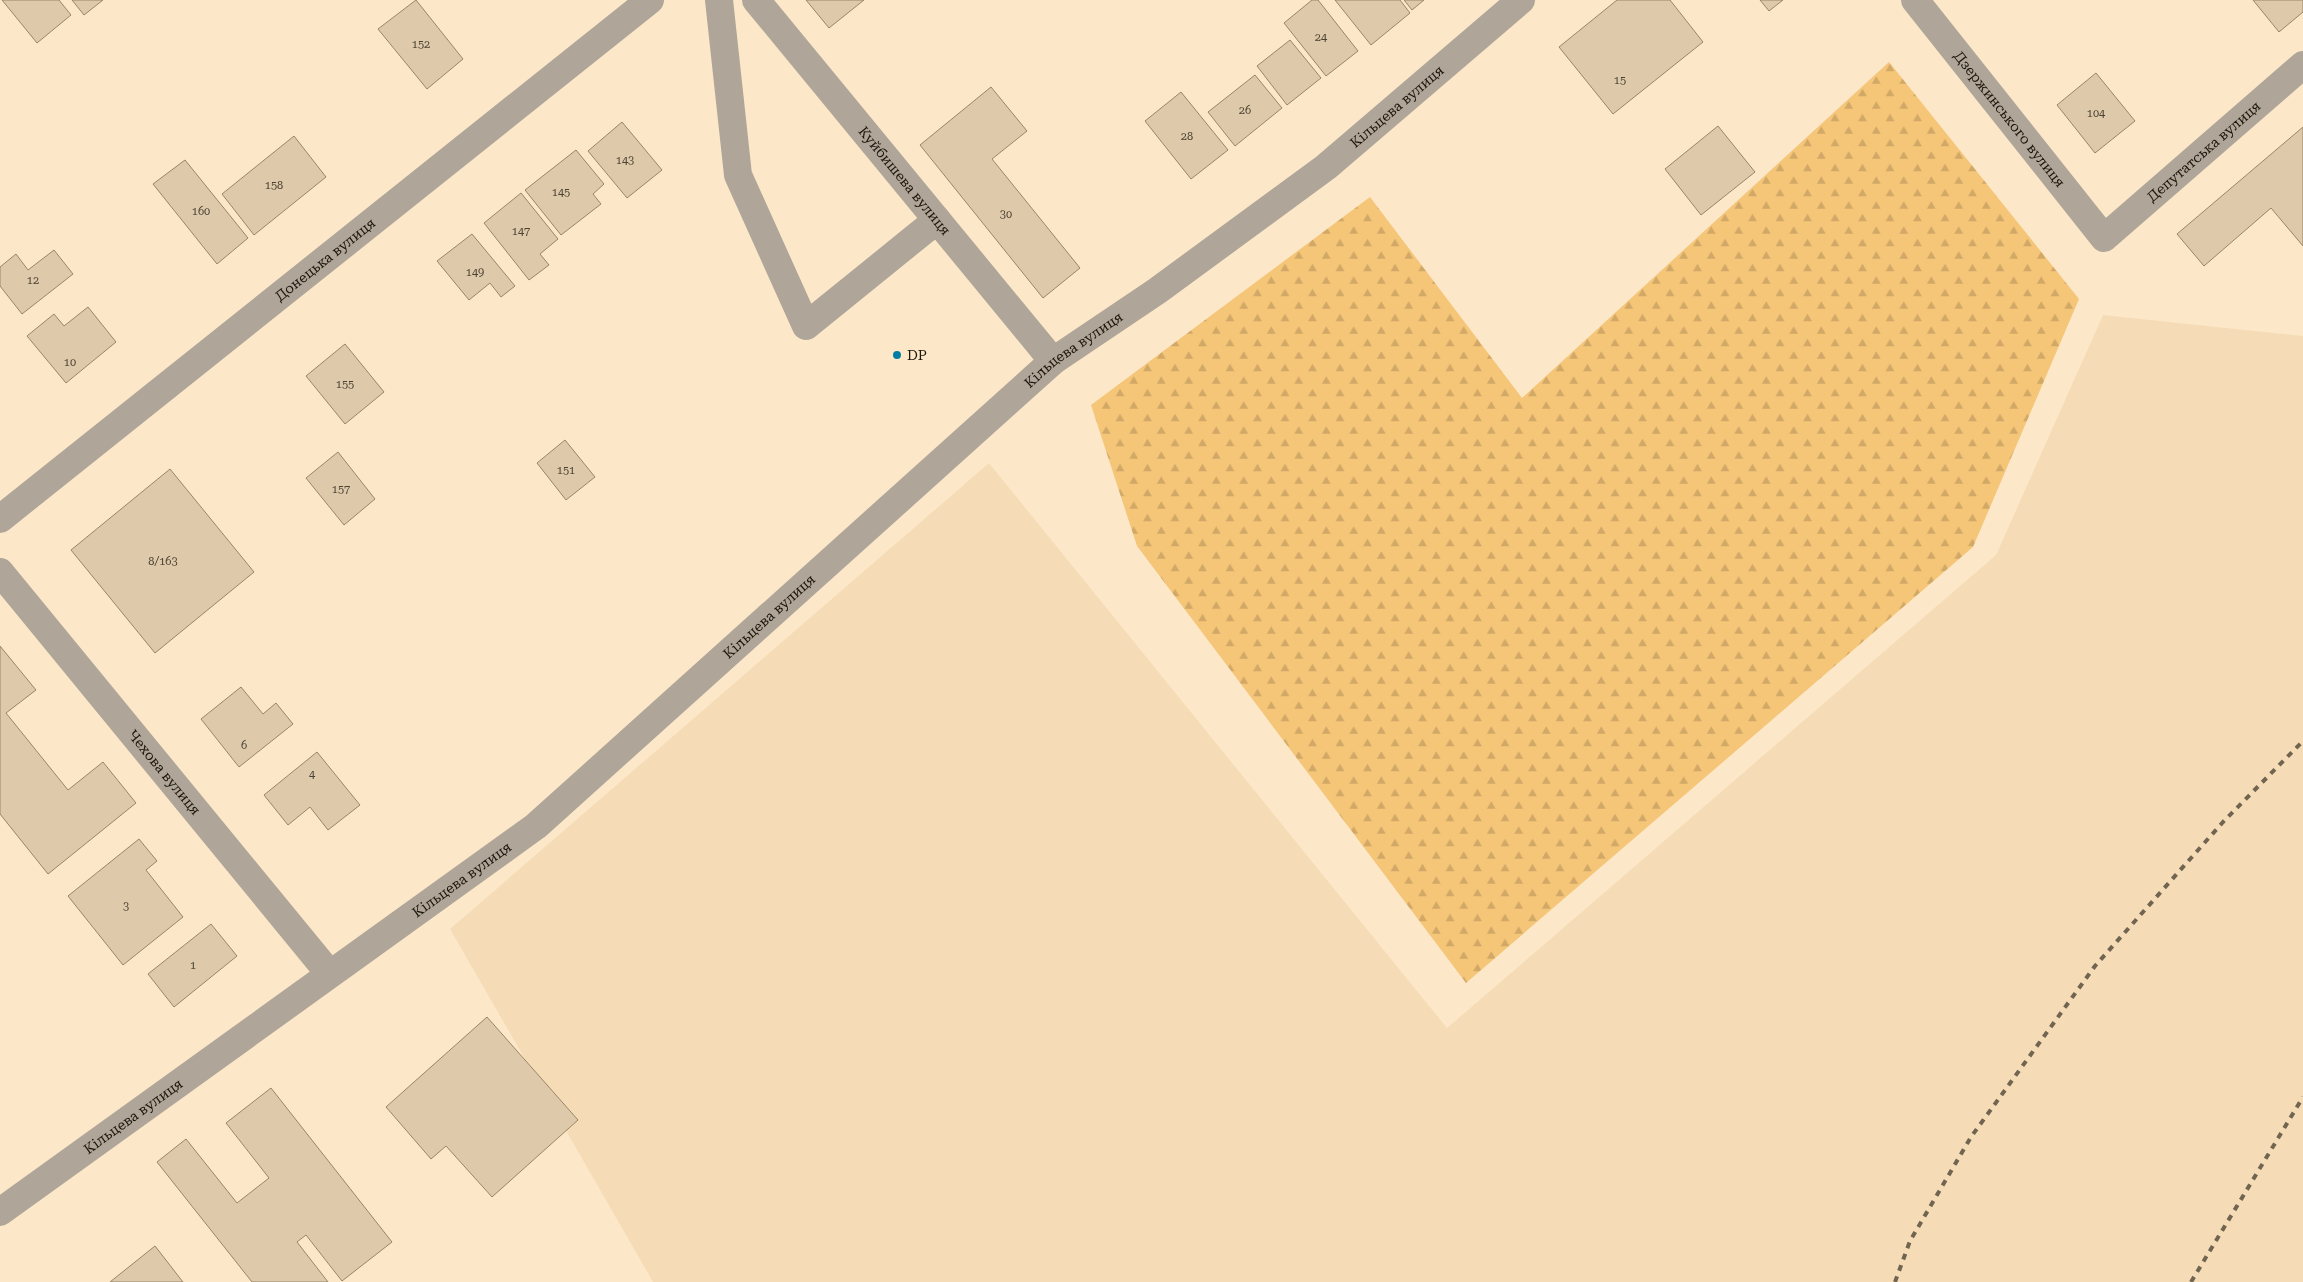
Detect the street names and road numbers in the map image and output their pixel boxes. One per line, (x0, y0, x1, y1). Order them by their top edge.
street label: Дзержинського вулиця (1951, 48, 2068, 190)
street label: Кільцева вулиця (1347, 62, 1447, 151)
street label: Депутатська вулиця (2144, 98, 2264, 205)
street label: Куйбишева вулиця (855, 123, 954, 238)
street label: Донецька вулиця (272, 215, 378, 304)
street label: Кільцева вулиця (1021, 309, 1126, 391)
street label: Кільцева вулиця (720, 571, 818, 662)
street label: Чехова вулиця (125, 727, 204, 818)
street label: Кільцева вулиця (409, 839, 514, 920)
street label: Кільцева вулиця (81, 1075, 186, 1157)

